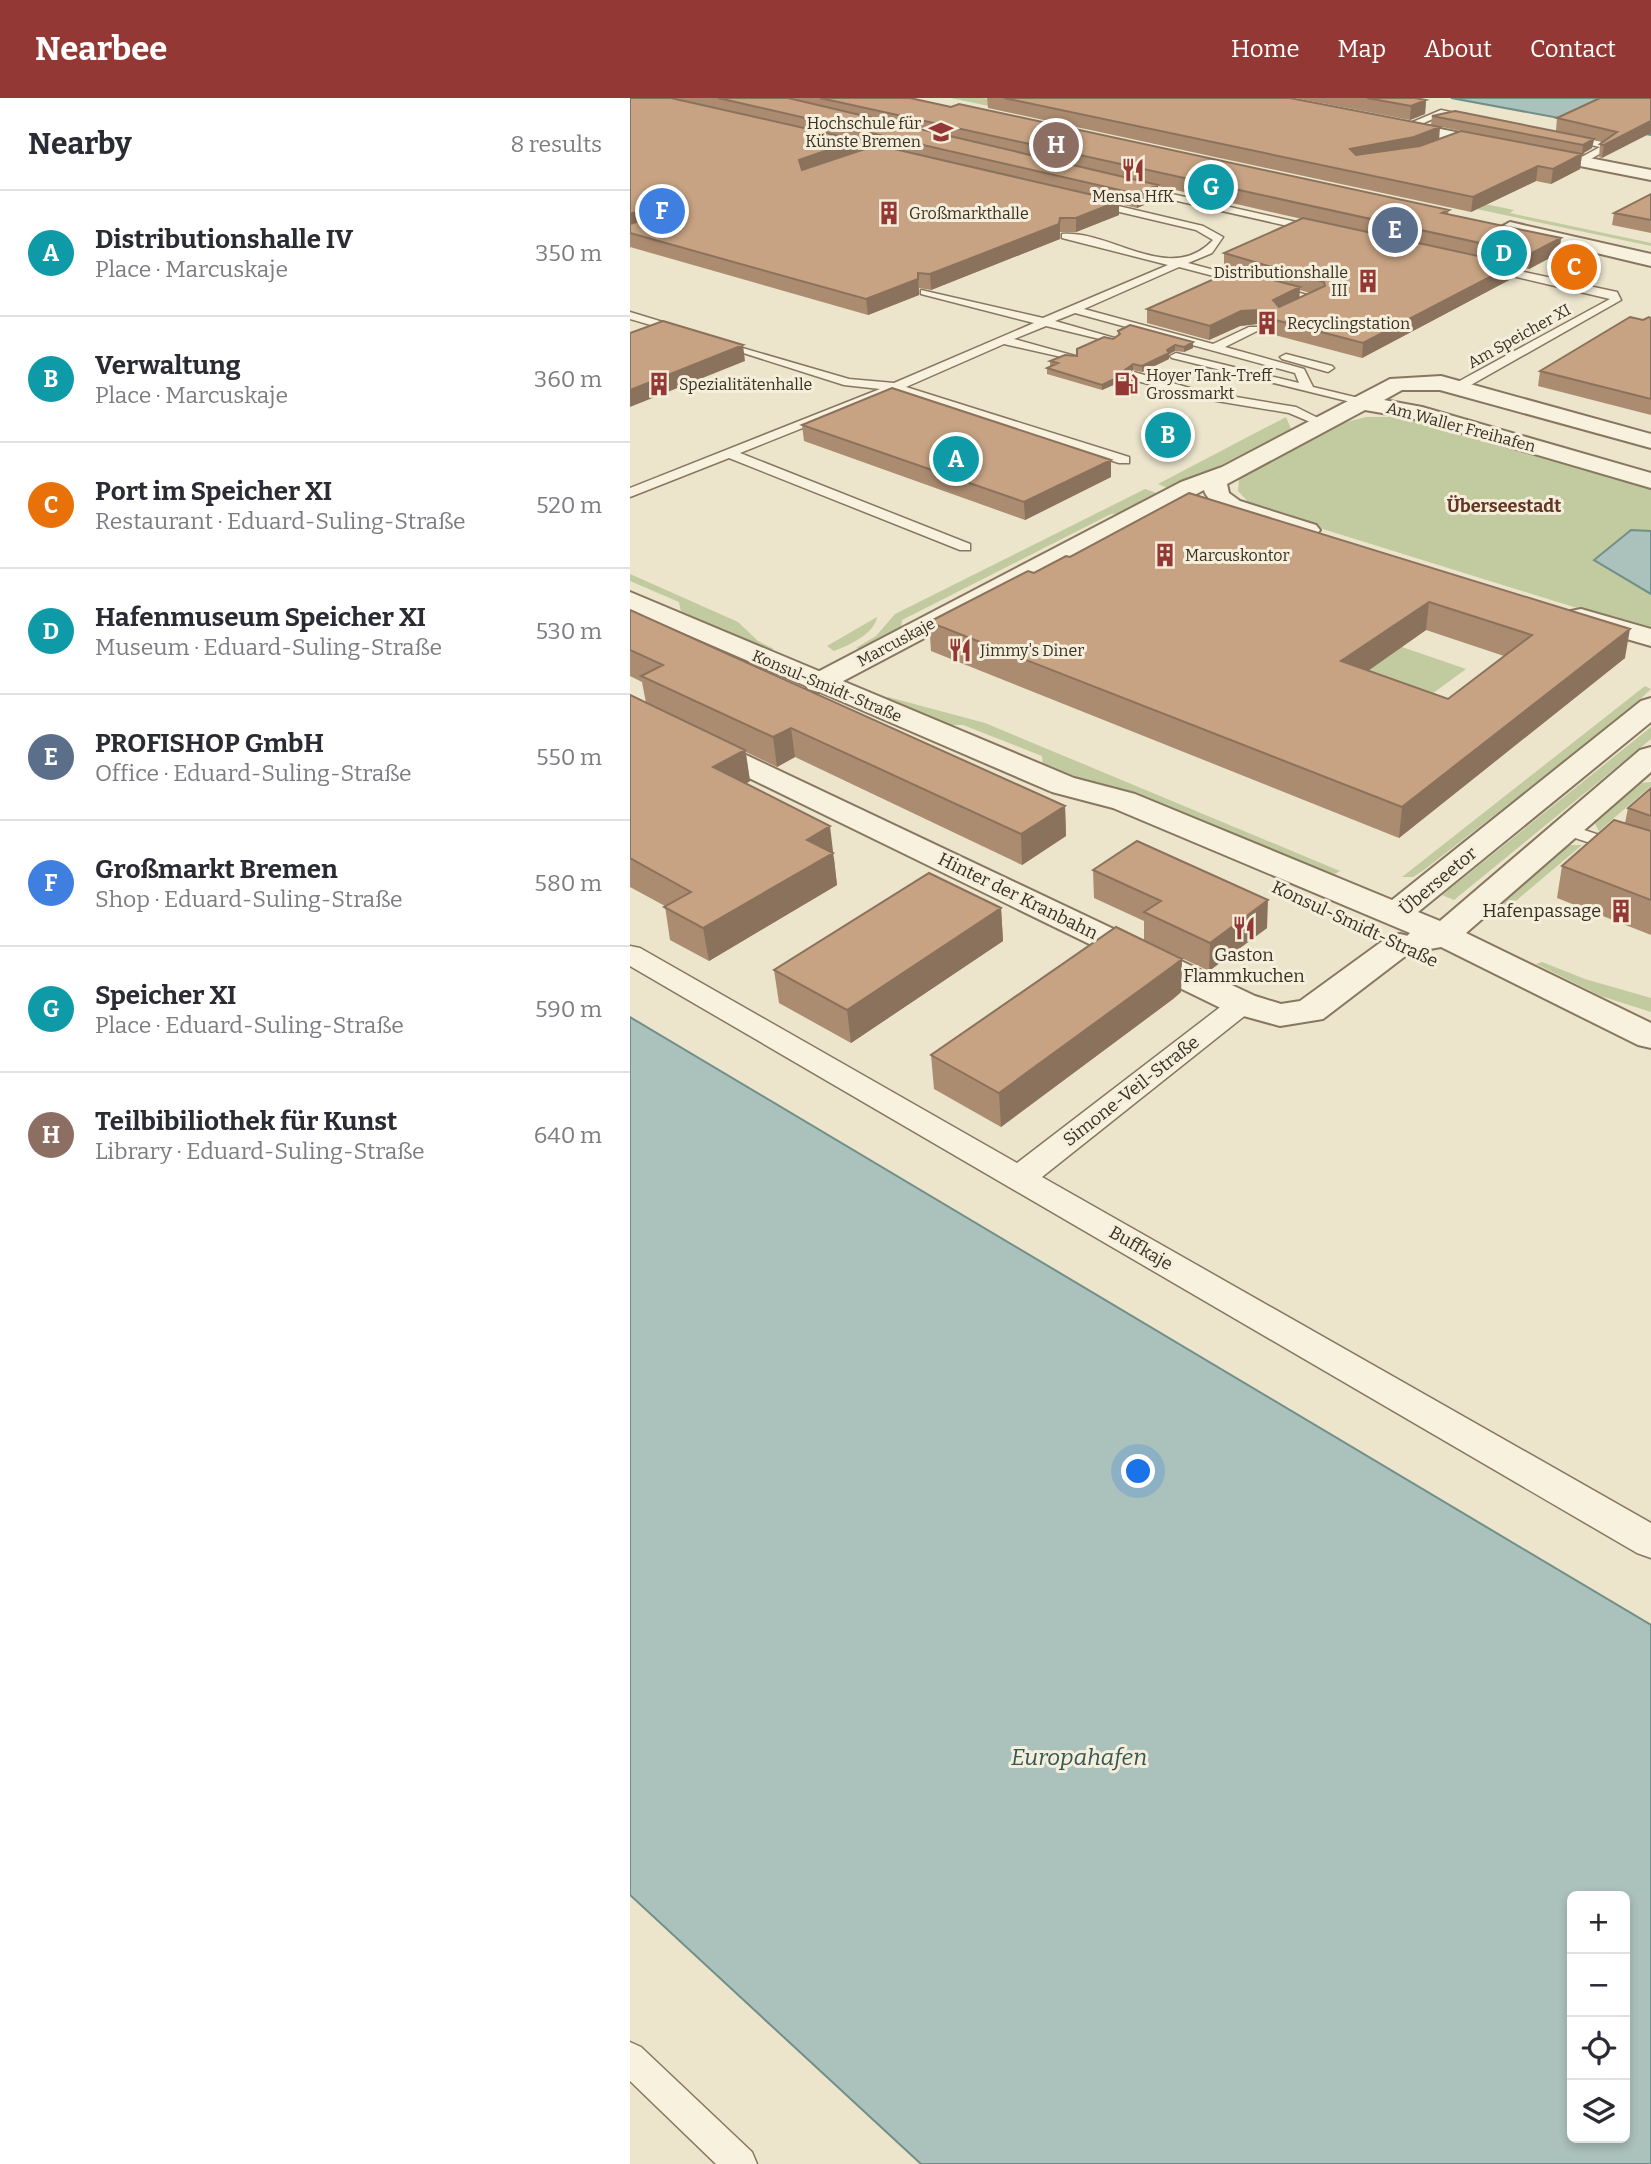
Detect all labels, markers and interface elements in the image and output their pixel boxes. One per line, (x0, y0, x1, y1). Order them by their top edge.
text: Nearbee (35, 29, 167, 69)
text: Home (1231, 35, 1300, 63)
text: Map (1338, 35, 1386, 63)
text: About (1424, 35, 1492, 63)
text: Contact (1530, 35, 1616, 63)
place label: Hochschule für Künste Bremen (805, 114, 921, 151)
school or university icon: Hochschule für Künste Bremen (927, 118, 955, 146)
pin: H (1033, 119, 1079, 171)
text: Nearby (28, 126, 132, 162)
text: 8 results (510, 130, 602, 158)
restaurant icon: Mensa HfK (1119, 156, 1147, 184)
pin: G (1188, 161, 1234, 213)
pin: F (639, 185, 685, 237)
place label: Mensa HfK (1092, 187, 1175, 206)
building icon: Großmarkthalle (875, 199, 903, 227)
place label: Großmarkthalle (909, 204, 1029, 223)
pin: E (1372, 204, 1418, 256)
text: Distributionshalle IV (95, 224, 353, 255)
pin: D (1481, 227, 1527, 279)
text: A (43, 239, 59, 267)
text: 350 m (535, 239, 602, 267)
pin: C (1551, 241, 1597, 293)
text: Place · Marcuskaje (95, 255, 288, 283)
place label: Distributionshalle III (1214, 263, 1348, 300)
building icon: Distributionshalle III (1354, 267, 1382, 295)
street label: Am Speicher XI (1464, 300, 1574, 372)
building icon: Recyclingstation (1253, 309, 1281, 337)
place label: Recyclingstation (1287, 314, 1410, 333)
text: Verwaltung (95, 350, 241, 381)
text: B (44, 365, 58, 393)
text: 360 m (534, 365, 602, 393)
place label: Hoyer Tank-Treff Grossmarkt (1146, 366, 1273, 403)
building icon: Spezialitätenhalle (645, 370, 673, 398)
fuel station icon: Hoyer Tank-Treff Grossmarkt (1112, 370, 1140, 398)
place label: Spezialitätenhalle (679, 375, 812, 394)
text: Place · Marcuskaje (95, 381, 288, 409)
street label: Am Waller Freihafen (1384, 398, 1538, 456)
pin: B (1145, 409, 1191, 461)
pin: A (933, 433, 979, 485)
text: Port im Speicher XI (95, 476, 332, 507)
text: C (44, 491, 58, 519)
text: 520 m (536, 491, 602, 519)
district label: Überseestadt (1447, 495, 1561, 517)
text: Restaurant · Eduard-Suling-Straße (95, 507, 466, 535)
building icon: Marcuskontor (1151, 541, 1179, 569)
place label: Marcuskontor (1185, 546, 1290, 565)
text: Hafenmuseum Speicher XI (95, 602, 426, 633)
street label: Marcuskaje (854, 614, 938, 670)
text: D (43, 617, 59, 645)
text: 530 m (536, 617, 602, 645)
text: Museum · Eduard-Suling-Straße (95, 633, 442, 661)
restaurant icon: Jimmy's Diner (946, 636, 974, 664)
place label: Jimmy's Diner (979, 641, 1084, 660)
street label: Konsul-Smidt-Straße (749, 646, 905, 726)
text: PROFISHOP GmbH (95, 728, 324, 759)
text: E (44, 743, 58, 771)
text: 550 m (536, 743, 602, 771)
text: Office · Eduard-Suling-Straße (95, 759, 412, 787)
street label: Überseetor (1395, 842, 1481, 920)
street label: Hinter der Kranbahn (935, 848, 1102, 944)
text: Großmarkt Bremen (95, 854, 338, 885)
text: F (45, 869, 57, 897)
text: 580 m (535, 869, 602, 897)
street label: Konsul-Smidt-Straße (1268, 876, 1442, 972)
text: Shop · Eduard-Suling-Straße (95, 885, 403, 913)
building icon: Hafenpassage (1607, 897, 1635, 925)
place label: Hafenpassage (1483, 900, 1601, 922)
restaurant icon: Gaston Flammkuchen (1230, 914, 1258, 942)
place label: Gaston Flammkuchen (1183, 944, 1305, 987)
text: Speicher XI (95, 980, 237, 1011)
text: G (43, 995, 59, 1023)
text: 590 m (535, 995, 602, 1023)
text: Place · Eduard-Suling-Straße (95, 1011, 404, 1039)
street label: Simone-Veil-Straße (1058, 1031, 1204, 1151)
text: Teilbibiliothek für Kunst (95, 1106, 397, 1137)
text: H (42, 1121, 60, 1149)
text: 640 m (534, 1121, 602, 1149)
text: Library · Eduard-Suling-Straße (95, 1137, 425, 1165)
street label: Buffkaje (1105, 1221, 1177, 1275)
your location (1121, 1454, 1155, 1488)
water label: Europahafen (1011, 1743, 1147, 1771)
map controls (1567, 1891, 1630, 2143)
button: + (1567, 1891, 1630, 1954)
button: − (1567, 1954, 1630, 2017)
button: locate (1567, 2017, 1630, 2080)
button: layers (1567, 2080, 1630, 2143)

